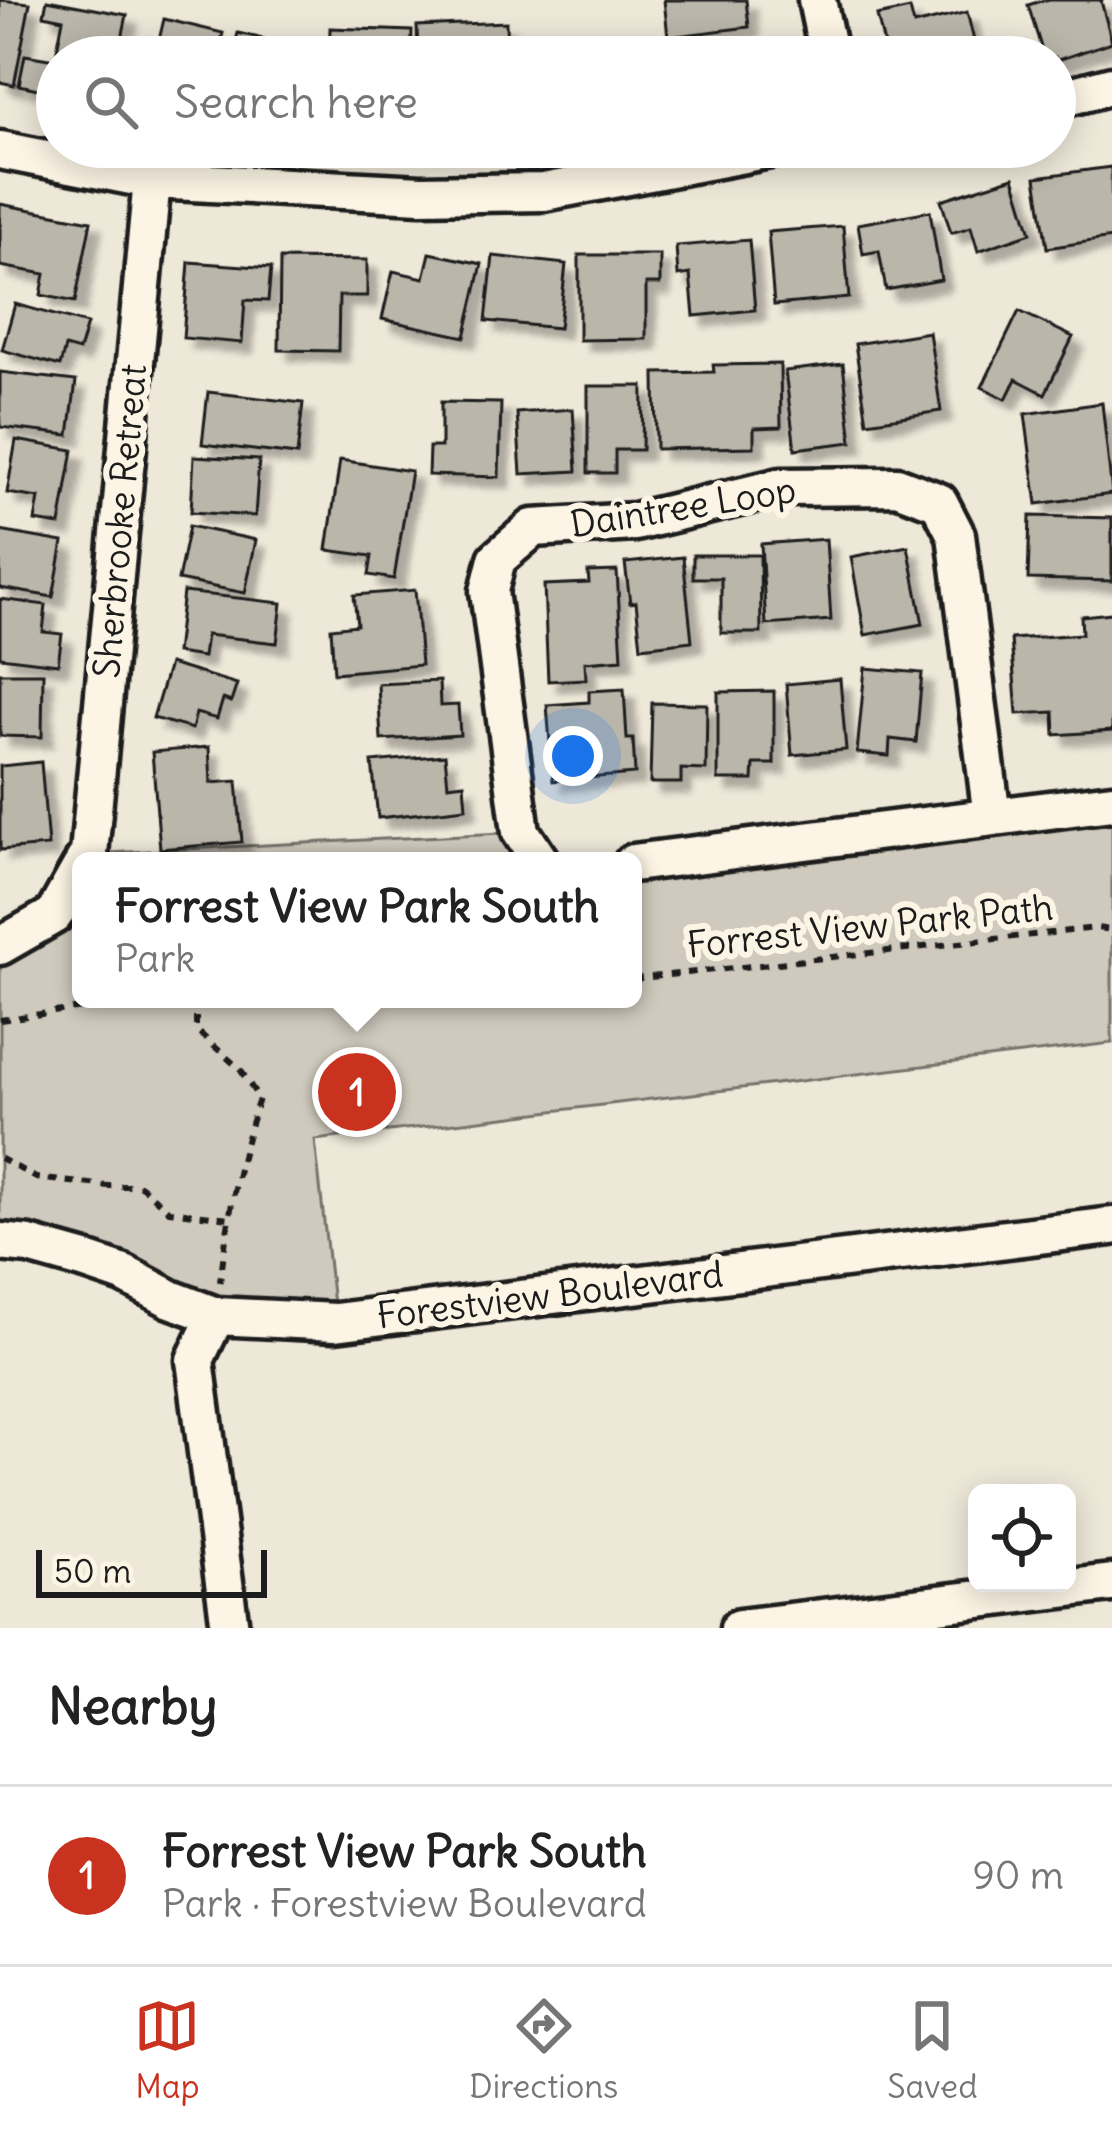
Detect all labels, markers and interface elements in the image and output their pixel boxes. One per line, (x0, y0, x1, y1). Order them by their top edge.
search box (36, 36, 1076, 168)
icon: search (78, 69, 144, 135)
text: Search here (174, 74, 418, 130)
street label: Sherbrooke Retreat (84, 362, 156, 680)
street label: Daintree Loop (567, 467, 799, 547)
your location (543, 726, 603, 786)
popup (72, 852, 642, 1008)
text: Forrest View Park South (115, 878, 599, 934)
street label: Forrest View Park Path (685, 884, 1055, 968)
text: Park (115, 934, 195, 983)
pin: 1 (318, 1047, 396, 1137)
street label: Forestview Boulevard (375, 1251, 725, 1339)
map controls (968, 1484, 1076, 1592)
button: locate (968, 1484, 1076, 1592)
scale bar (36, 1544, 267, 1597)
text: 50 m (54, 1550, 131, 1592)
text: Nearby (48, 1674, 217, 1738)
text: Forrest View Park South (162, 1823, 647, 1879)
text: 1 (79, 1851, 95, 1900)
text: 90 m (972, 1851, 1064, 1900)
text: Park · Forestview Boulevard (162, 1879, 647, 1928)
tab: Map (134, 1993, 200, 2107)
tab: Directions (469, 1993, 618, 2107)
tab: Saved (887, 1993, 978, 2107)

